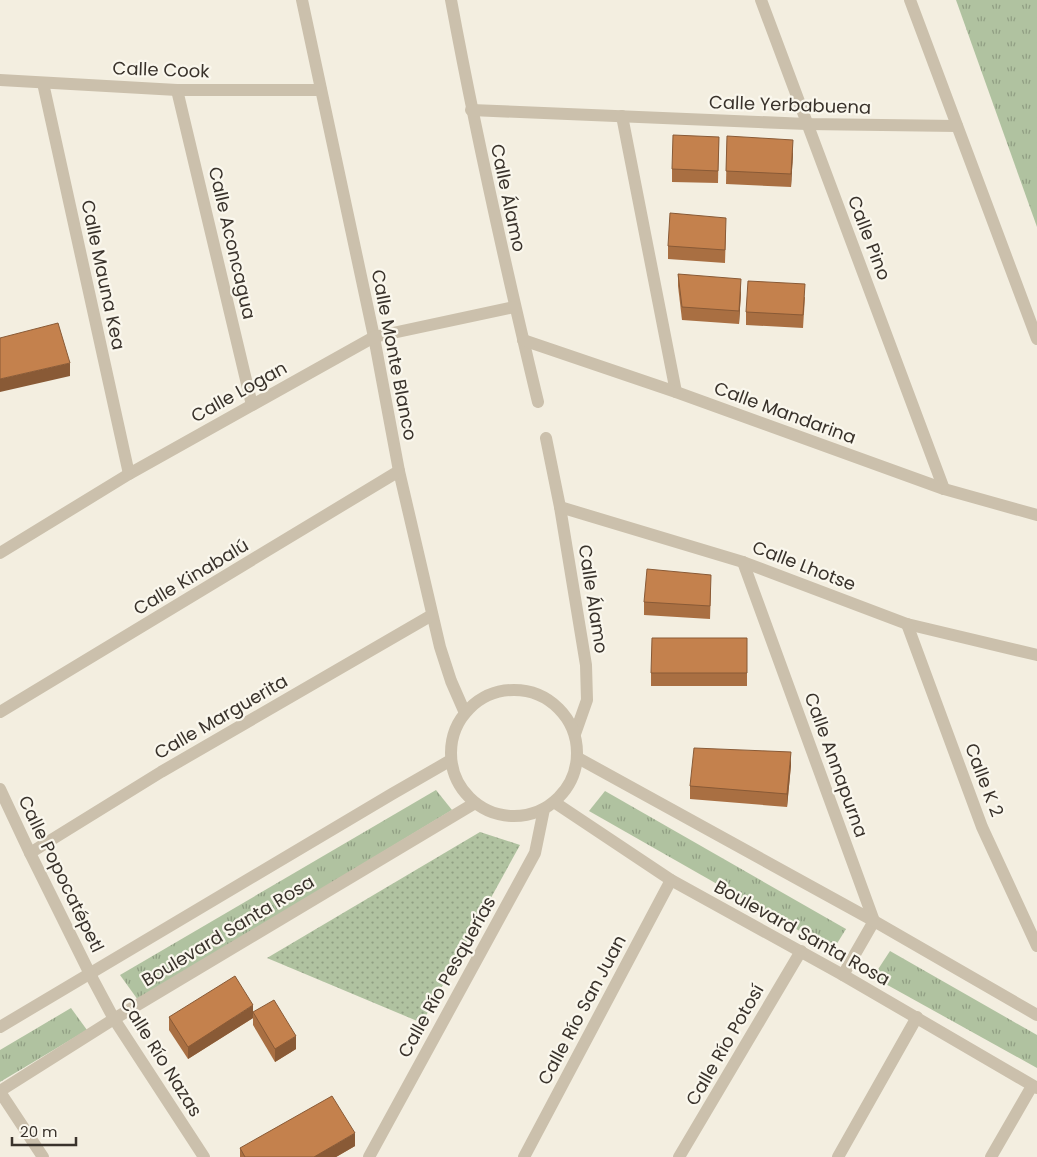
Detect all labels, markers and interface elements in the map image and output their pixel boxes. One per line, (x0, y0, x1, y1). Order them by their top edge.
street label: Calle Cook (112, 55, 211, 84)
street label: Calle Yerbabuena (709, 89, 871, 120)
street label: Calle Álamo (485, 142, 532, 254)
street label: Calle Aconcagua (203, 164, 262, 322)
street label: Calle Pino (842, 192, 897, 284)
street label: Calle Mauna Kea (75, 198, 132, 352)
street label: Calle Monte Blanco (366, 267, 423, 442)
street label: Calle Logan (186, 355, 291, 428)
street label: Calle Mandarina (711, 375, 860, 450)
street label: Calle Kinabalú (129, 532, 253, 621)
street label: Calle Lhotse (749, 534, 859, 597)
street label: Calle Álamo (573, 543, 614, 655)
street label: Calle Marguerita (150, 668, 292, 765)
street label: Calle Annapurna (799, 689, 874, 841)
street label: Calle K 2 (959, 739, 1010, 820)
street label: Calle Popocatépetl (13, 791, 110, 956)
street label: Boulevard Santa Rosa (137, 869, 319, 992)
street label: Boulevard Santa Rosa (710, 874, 895, 991)
street label: Calle Río Pesquerías (392, 891, 501, 1062)
street label: Calle Río San Juan (531, 930, 632, 1089)
street label: Calle Río Potosí (680, 979, 769, 1110)
street label: Calle Río Nazas (114, 992, 208, 1122)
scale bar (12, 1114, 76, 1146)
text: 20 m (20, 1121, 58, 1142)

